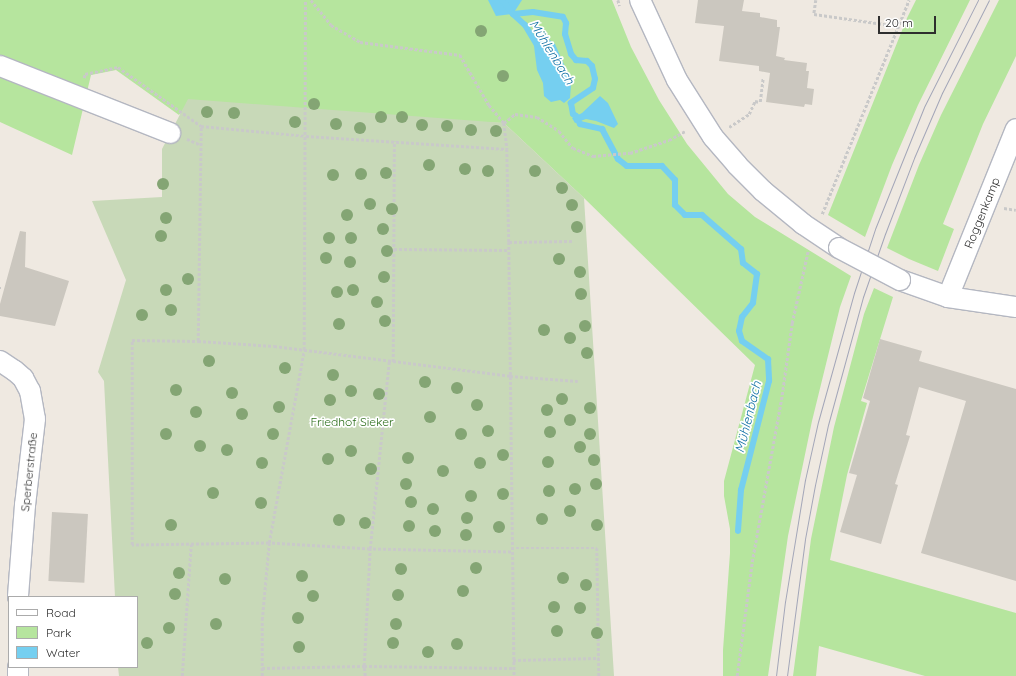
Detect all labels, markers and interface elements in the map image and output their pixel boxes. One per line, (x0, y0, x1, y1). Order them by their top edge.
scale bar (880, 8, 938, 34)
text: 20 m (885, 15, 913, 30)
water label: Mühlenbach (526, 17, 578, 87)
street label: Roggenkamp (961, 175, 1003, 251)
water label: Mühlenbach (732, 380, 764, 454)
park label: Friedhof Sieker (310, 415, 394, 429)
street label: Sperberstraße (18, 432, 40, 512)
legend (8, 596, 138, 668)
text: Road (46, 605, 76, 620)
text: Park (46, 625, 71, 640)
text: Water (46, 645, 80, 660)

